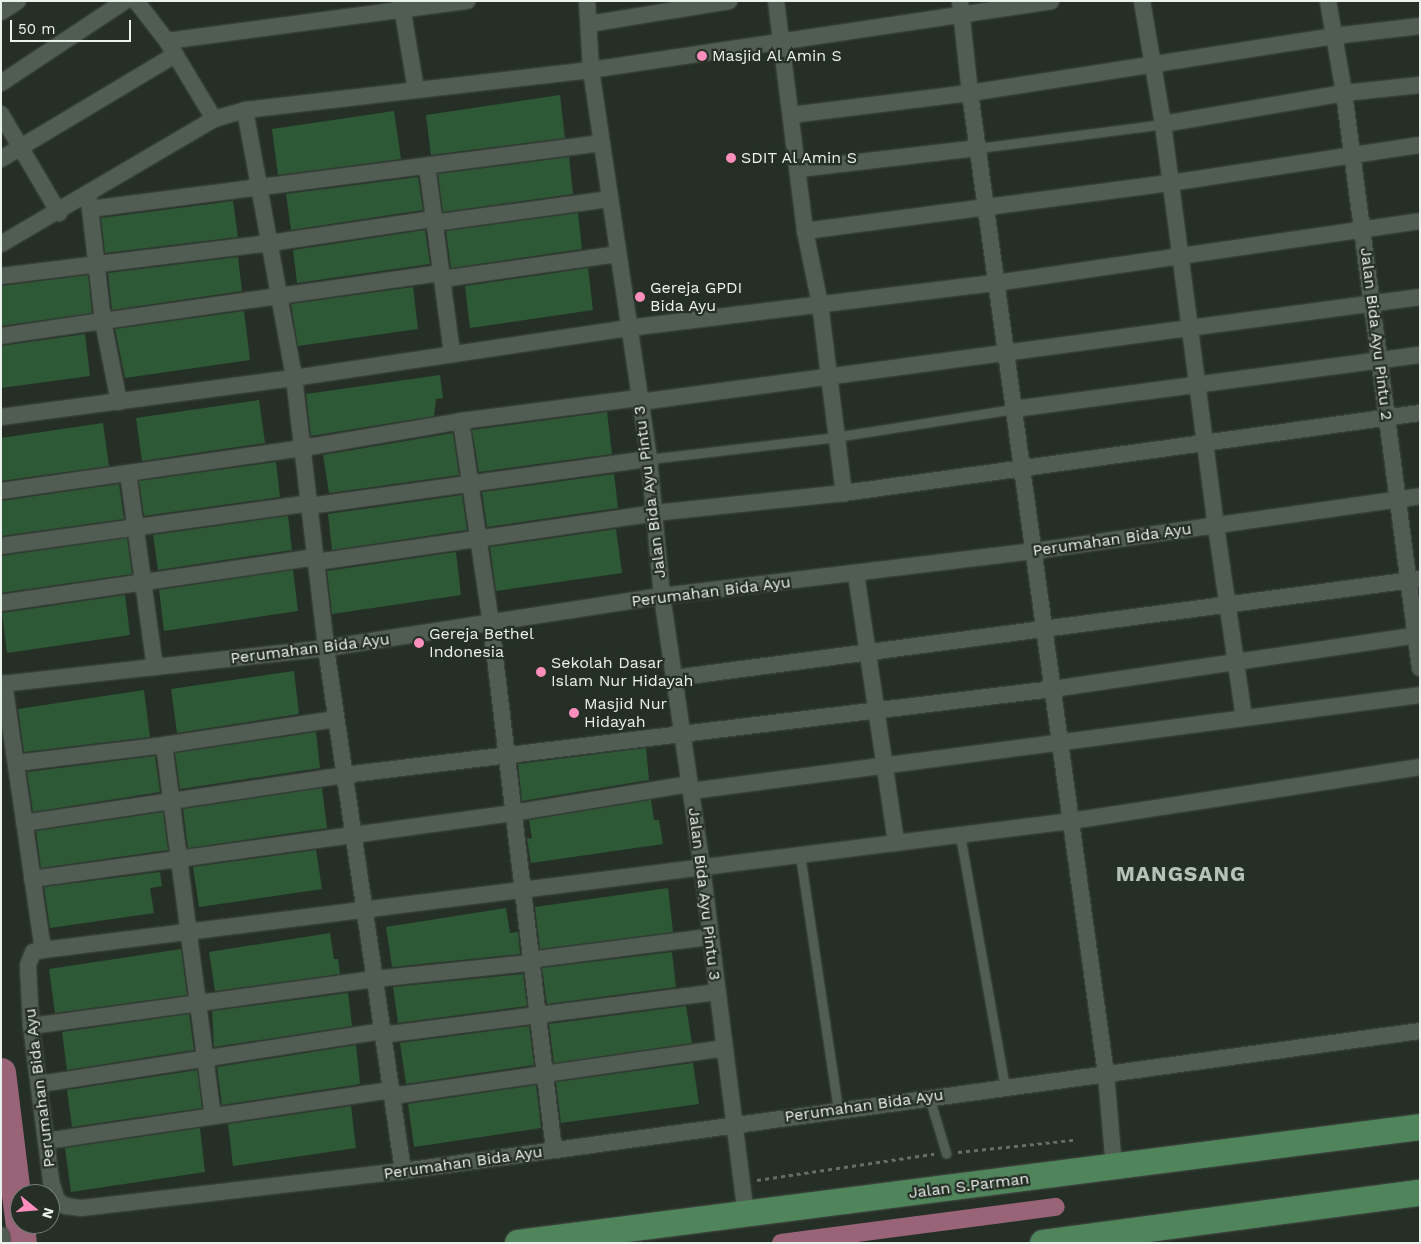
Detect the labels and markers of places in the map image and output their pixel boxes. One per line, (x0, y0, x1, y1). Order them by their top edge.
place label: Masjid Al Amin S (712, 46, 844, 66)
marker: Masjid Al Amin S (696, 50, 708, 62)
place label: SDIT Al Amin S (741, 148, 859, 168)
marker: SDIT Al Amin S (725, 152, 737, 164)
place label: Gereja GPDI Bida Ayu (650, 278, 743, 316)
marker: Gereja GPDI Bida Ayu (634, 291, 646, 303)
place label: Gereja Bethel Indonesia (429, 624, 534, 662)
marker: Gereja Bethel Indonesia (413, 637, 425, 649)
place label: Sekolah Dasar Islam Nur Hidayah (551, 653, 694, 691)
marker: Sekolah Dasar Islam Nur Hidayah (535, 666, 547, 678)
place label: Masjid Nur Hidayah (584, 694, 667, 732)
marker: Masjid Nur Hidayah (568, 707, 580, 719)

